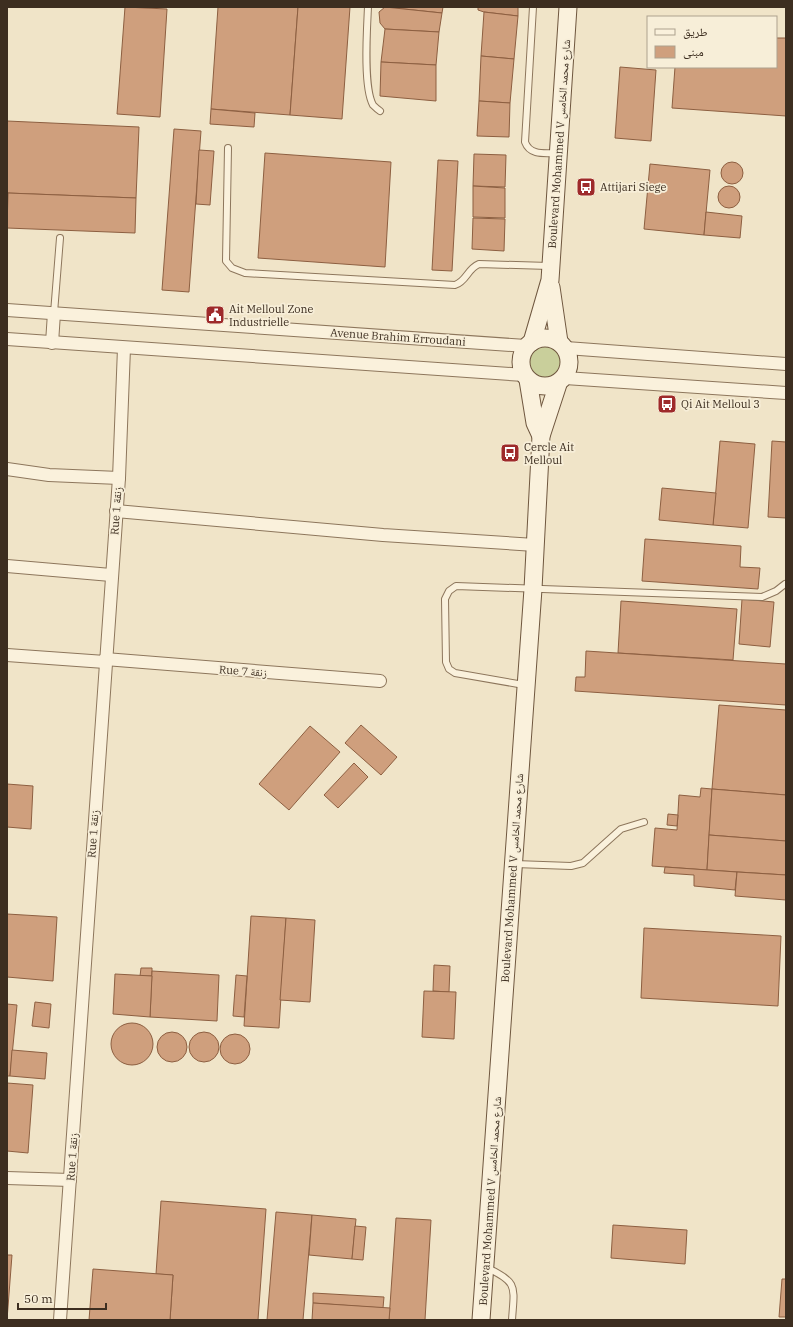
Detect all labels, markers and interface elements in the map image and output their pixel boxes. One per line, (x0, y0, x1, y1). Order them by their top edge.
legend (647, 16, 777, 68)
text: طريق (683, 24, 708, 39)
street label: Boulevard Mohammed V شارع محمد الخامس (545, 39, 573, 249)
text: مبنى (683, 44, 704, 59)
bus stop icon: Attijari Siege (575, 176, 597, 198)
place label: Attijari Siege (600, 180, 666, 194)
place label: Ait Melloul Zone Industrielle (229, 302, 314, 329)
public building icon: Ait Melloul Zone Industrielle (204, 304, 226, 326)
street label: Avenue Brahim Erroudani (330, 325, 467, 349)
bus stop icon: Qi Ait Melloul 3 (656, 393, 678, 415)
place label: Qi Ait Melloul 3 (681, 397, 760, 411)
place label: Cercle Ait Melloul (524, 440, 574, 467)
bus stop icon: Cercle Ait Melloul (499, 442, 521, 464)
street label: Rue 1 زنقة (107, 486, 125, 536)
street label: Rue 7 زنقة (218, 662, 268, 680)
street label: Boulevard Mohammed V شارع محمد الخامس (498, 773, 526, 983)
street label: Rue 1 زنقة (84, 809, 102, 859)
street label: Boulevard Mohammed V شارع محمد الخامس (476, 1096, 504, 1306)
street label: Rue 1 زنقة (63, 1132, 81, 1182)
scale bar (18, 1285, 106, 1311)
text: 50 m (24, 1291, 53, 1306)

